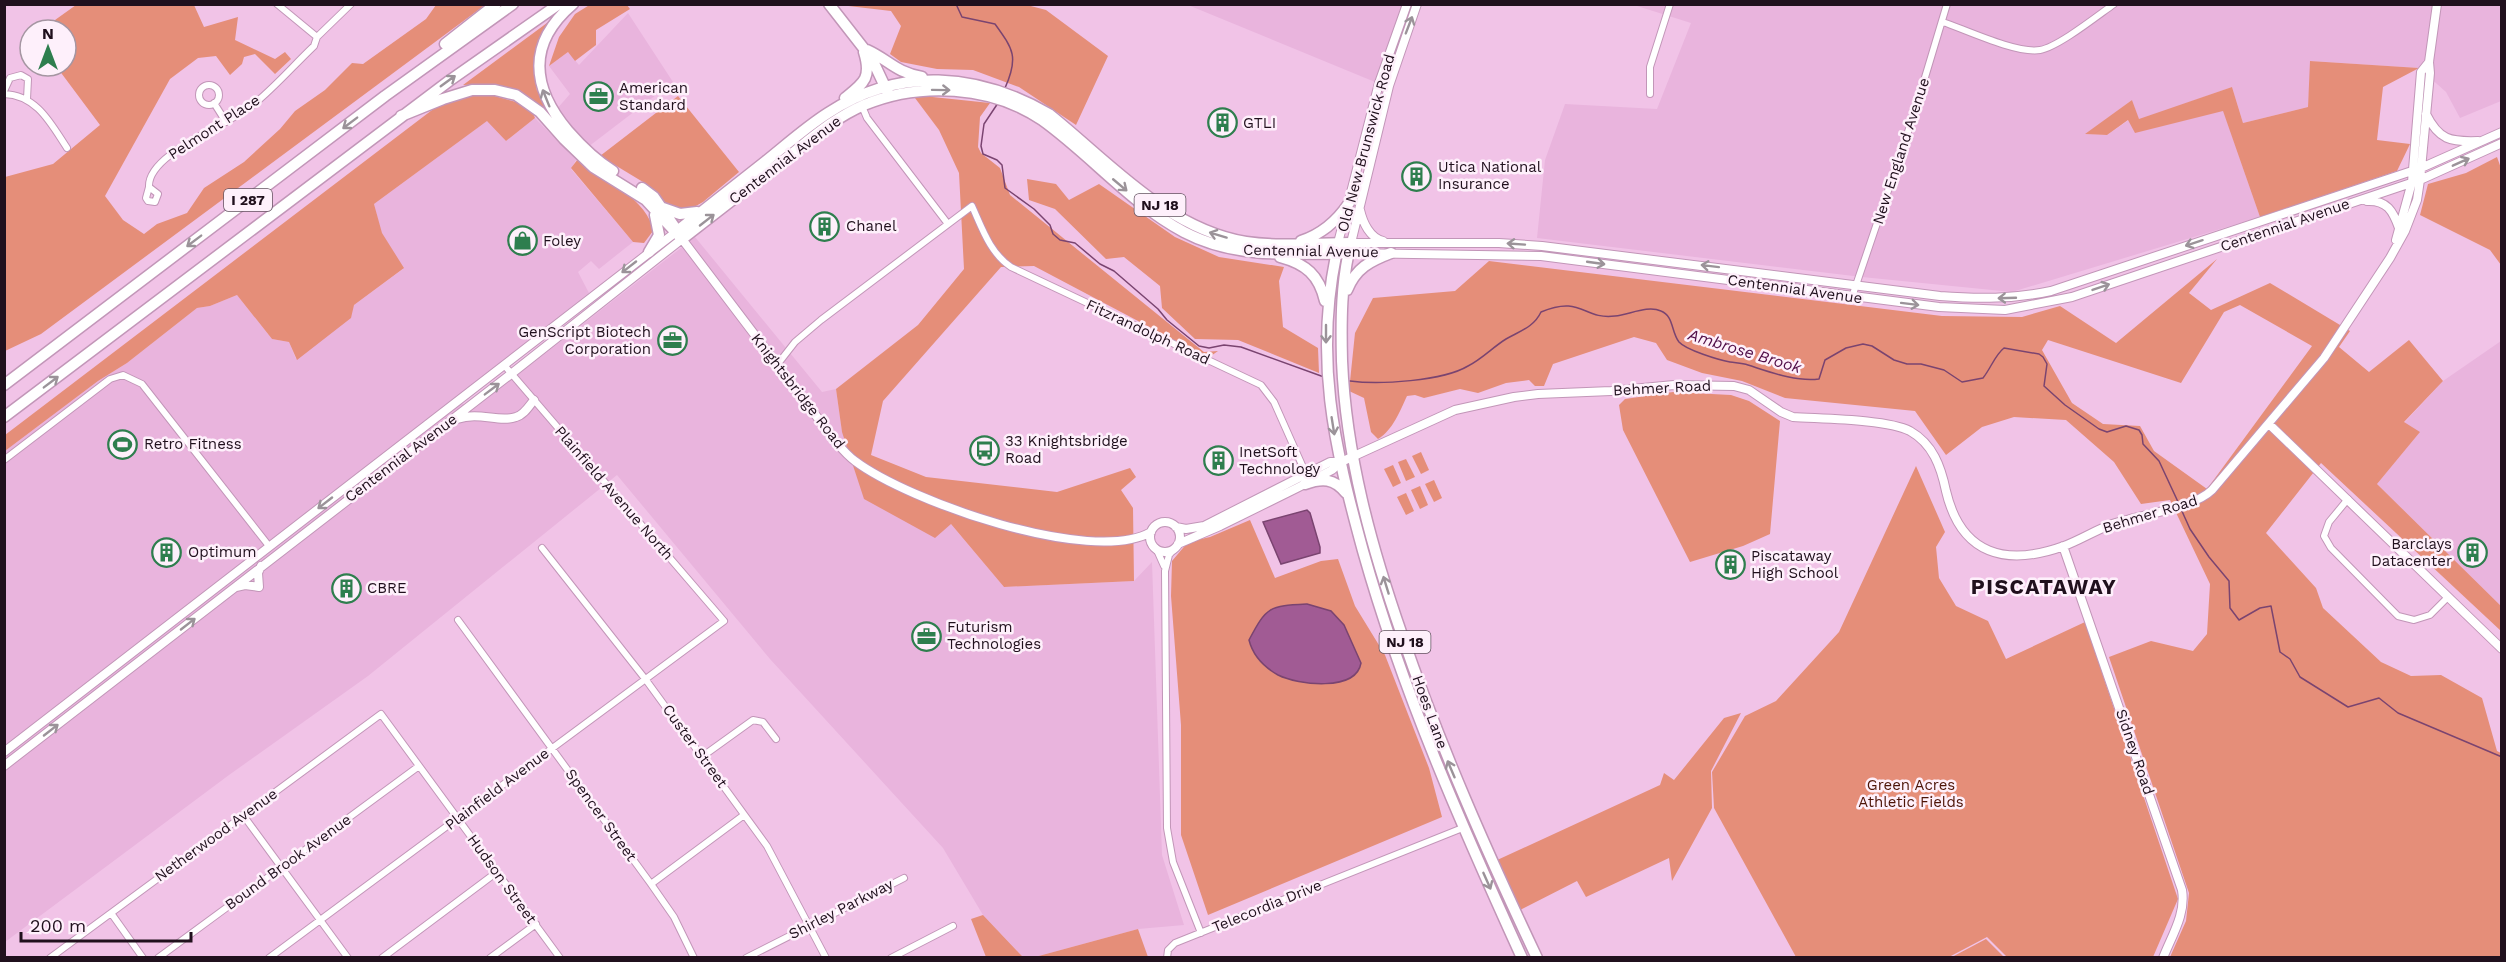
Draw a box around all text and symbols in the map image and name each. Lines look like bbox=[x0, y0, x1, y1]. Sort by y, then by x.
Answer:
one-way arrow bbox=[1404, 16, 1415, 35]
north arrow bbox=[18, 18, 78, 78]
text: N bbox=[42, 24, 54, 43]
street label: Old New Brunswick Road bbox=[1334, 52, 1398, 234]
one-way arrow bbox=[439, 75, 455, 88]
street label: New England Avenue bbox=[1869, 76, 1933, 226]
place label: American Standard bbox=[619, 79, 688, 114]
office icon: American Standard bbox=[582, 81, 614, 113]
one-way arrow bbox=[931, 84, 951, 96]
one-way arrow bbox=[540, 89, 551, 108]
street label: Pelmont Place bbox=[165, 91, 263, 163]
building icon: GTLI bbox=[1206, 107, 1238, 139]
street label: Centennial Avenue bbox=[725, 112, 845, 208]
place label: GTLI bbox=[1243, 114, 1276, 132]
one-way arrow bbox=[342, 116, 358, 129]
one-way arrow bbox=[2451, 155, 2469, 167]
place label: Utica National Insurance bbox=[1438, 158, 1542, 193]
building icon: Utica National Insurance bbox=[1401, 160, 1433, 192]
one-way arrow bbox=[1112, 178, 1127, 192]
road number: I 287 bbox=[224, 189, 272, 211]
road number: NJ 18 bbox=[1134, 194, 1186, 216]
street label: Centennial Avenue bbox=[2218, 194, 2352, 256]
building icon: Chanel bbox=[809, 210, 841, 242]
one-way arrow bbox=[698, 214, 714, 226]
place label: Chanel bbox=[846, 217, 897, 235]
shop icon: Foley bbox=[506, 225, 538, 257]
one-way arrow bbox=[1209, 229, 1228, 240]
place label: Foley bbox=[543, 232, 581, 250]
one-way arrow bbox=[187, 234, 203, 247]
one-way arrow bbox=[1506, 239, 1526, 250]
one-way arrow bbox=[2185, 239, 2204, 250]
street label: Centennial Avenue bbox=[1243, 241, 1379, 261]
one-way arrow bbox=[1586, 258, 1606, 269]
one-way arrow bbox=[622, 261, 638, 274]
one-way arrow bbox=[1700, 261, 1720, 272]
street label: Centennial Avenue bbox=[1727, 271, 1863, 307]
one-way arrow bbox=[2091, 281, 2110, 292]
one-way arrow bbox=[1998, 293, 2018, 304]
street label: Fitzrandolph Road bbox=[1083, 295, 1213, 369]
one-way arrow bbox=[1899, 299, 1919, 310]
place label: GenScript Biotech Corporation bbox=[518, 323, 651, 358]
one-way arrow bbox=[1320, 323, 1332, 343]
water label: Ambrose Brook bbox=[1685, 324, 1805, 378]
office icon: GenScript Biotech Corporation bbox=[656, 325, 688, 357]
street label: Knightsbridge Road bbox=[747, 330, 849, 452]
one-way arrow bbox=[43, 375, 59, 388]
street label: Behmer Road bbox=[1612, 376, 1712, 400]
one-way arrow bbox=[483, 383, 499, 396]
street label: Centennial Avenue bbox=[341, 410, 461, 506]
one-way arrow bbox=[1328, 416, 1339, 435]
street label: Plainfield Avenue North bbox=[551, 422, 677, 564]
sports icon: Retro Fitness bbox=[107, 428, 139, 460]
place label: 33 Knightsbridge Road bbox=[1005, 432, 1128, 467]
bus stop icon: 33 Knightsbridge Road bbox=[968, 434, 1000, 466]
place label: Retro Fitness bbox=[144, 435, 242, 453]
place label: InetSoft Technology bbox=[1239, 443, 1321, 478]
building icon: InetSoft Technology bbox=[1202, 445, 1234, 477]
street label: Behmer Road bbox=[2100, 491, 2200, 537]
one-way arrow bbox=[317, 497, 333, 509]
place label: Barclays Datacenter bbox=[2371, 535, 2452, 570]
building icon: Optimum bbox=[151, 536, 183, 568]
building icon: Barclays Datacenter bbox=[2457, 537, 2489, 569]
place label: Optimum bbox=[188, 543, 257, 561]
place label: Piscataway High School bbox=[1751, 547, 1839, 582]
building icon: Piscataway High School bbox=[1714, 549, 1746, 581]
building icon: CBRE bbox=[330, 572, 362, 604]
district label: PISCATAWAY bbox=[1971, 574, 2117, 599]
one-way arrow bbox=[1379, 576, 1390, 595]
place label: CBRE bbox=[367, 579, 407, 597]
one-way arrow bbox=[179, 618, 195, 630]
place label: Futurism Technologies bbox=[947, 618, 1041, 653]
office icon: Futurism Technologies bbox=[910, 620, 942, 652]
road number: NJ 18 bbox=[1380, 631, 1430, 653]
street label: Hoes Lane bbox=[1408, 673, 1452, 751]
street label: Custer Street bbox=[659, 701, 732, 792]
street label: Sidney Road bbox=[2112, 707, 2158, 797]
one-way arrow bbox=[42, 724, 58, 736]
street label: Plainfield Avenue bbox=[441, 744, 553, 834]
one-way arrow bbox=[1445, 760, 1456, 779]
street label: Spencer Street bbox=[561, 765, 641, 865]
park label: Green Acres Athletic Fields bbox=[1858, 776, 1964, 811]
street label: Netherwood Avenue bbox=[151, 785, 281, 885]
street label: Bound Brook Avenue bbox=[222, 810, 354, 914]
street label: Hudson Street bbox=[464, 831, 541, 928]
one-way arrow bbox=[1482, 871, 1493, 889]
street label: Shirley Parkway bbox=[786, 875, 896, 943]
street label: Telecordia Drive bbox=[1210, 876, 1324, 936]
scale bar bbox=[21, 905, 190, 943]
text: 200 m bbox=[30, 915, 86, 936]

